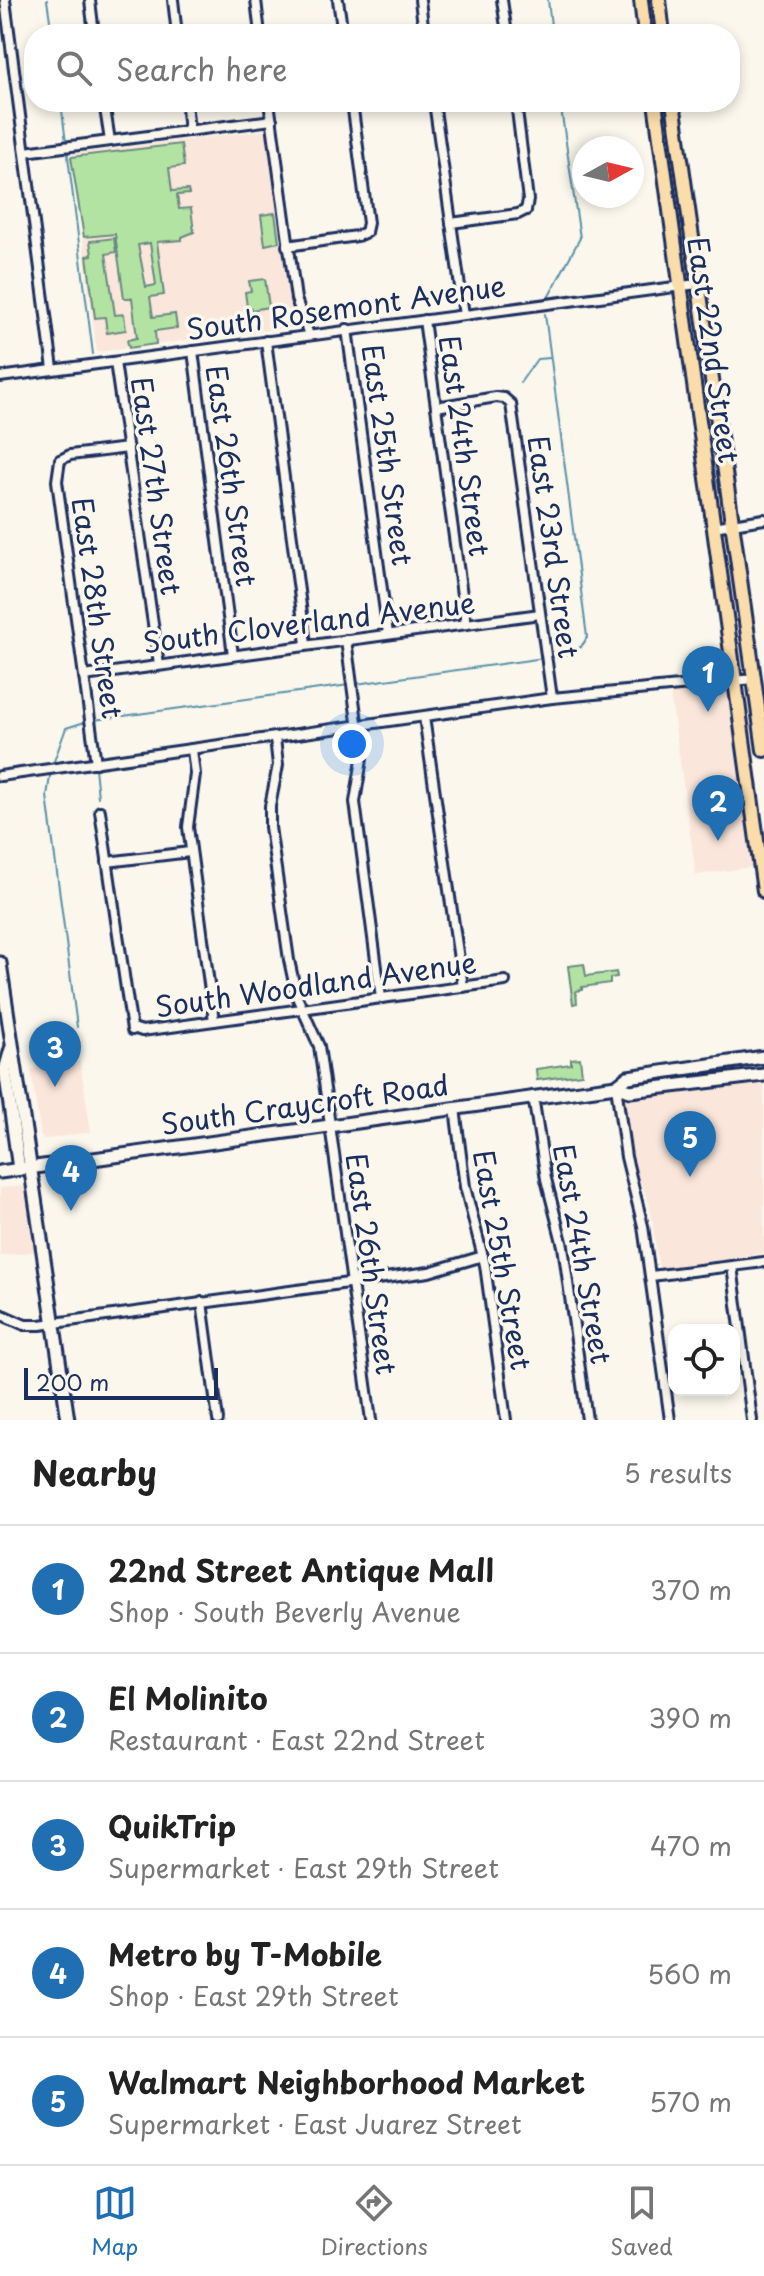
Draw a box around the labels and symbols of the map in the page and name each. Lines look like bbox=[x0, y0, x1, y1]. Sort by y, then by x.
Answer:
north arrow bbox=[572, 136, 644, 208]
street label: East 22nd Street bbox=[677, 234, 752, 466]
street label: South Rosemont Avenue bbox=[184, 263, 508, 350]
street label: East 24th Street bbox=[429, 333, 502, 559]
street label: East 25th Street bbox=[352, 341, 425, 568]
street label: East 26th Street bbox=[196, 362, 269, 589]
street label: East 27th Street bbox=[121, 374, 194, 598]
street label: East 23rd Street bbox=[518, 433, 591, 661]
street label: East 28th Street bbox=[62, 494, 135, 721]
street label: South Cloverland Avenue bbox=[140, 580, 477, 663]
pin: 1 bbox=[682, 646, 734, 712]
your location bbox=[332, 724, 372, 764]
pin: 2 bbox=[692, 775, 744, 841]
street label: South Woodland Avenue bbox=[153, 940, 479, 1027]
pin: 3 bbox=[29, 1021, 81, 1087]
street label: South Craycroft Road bbox=[158, 1062, 451, 1145]
pin: 5 bbox=[664, 1111, 716, 1177]
street label: East 24th Street bbox=[543, 1140, 624, 1367]
pin: 4 bbox=[45, 1145, 97, 1211]
street label: East 25th Street bbox=[463, 1146, 544, 1373]
street label: East 26th Street bbox=[336, 1150, 409, 1377]
scale bar bbox=[24, 1364, 218, 1400]

